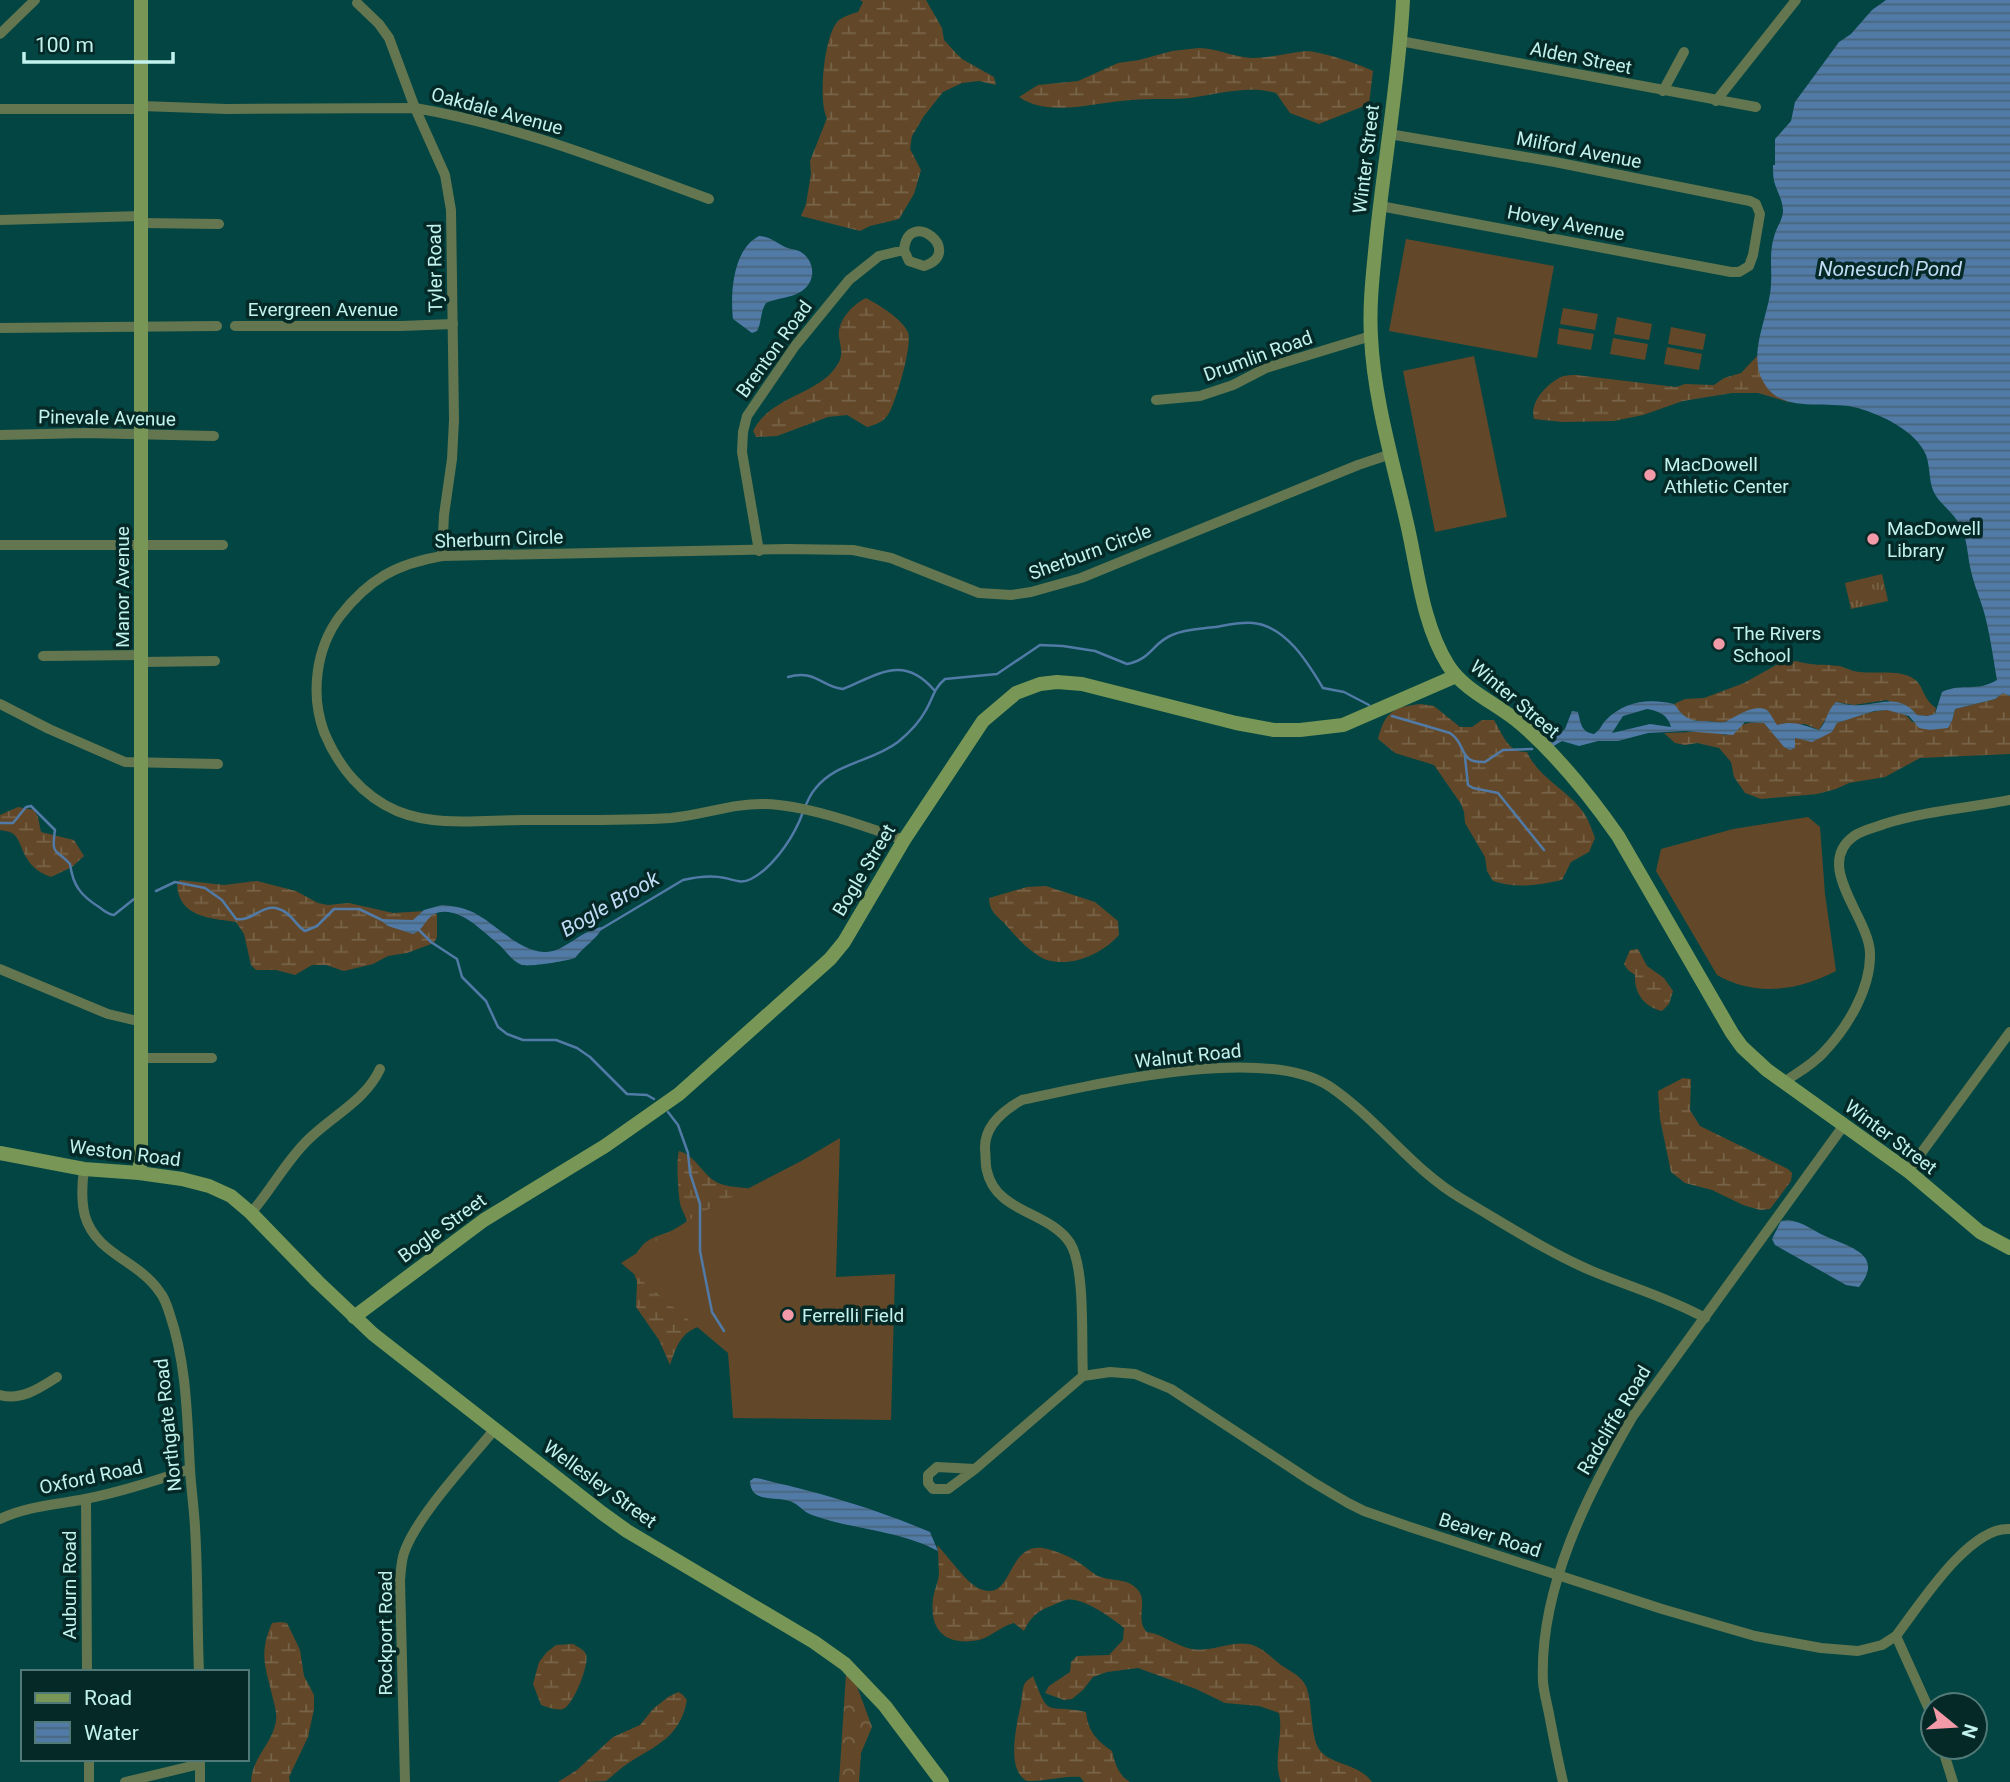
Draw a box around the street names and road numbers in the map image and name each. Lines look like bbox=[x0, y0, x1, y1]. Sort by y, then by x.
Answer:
street label: Alden Street bbox=[1528, 37, 1634, 79]
street label: Oakdale Avenue bbox=[429, 82, 565, 140]
street label: Winter Street bbox=[1348, 103, 1384, 215]
street label: Milford Avenue bbox=[1514, 127, 1644, 173]
street label: Hovey Avenue bbox=[1505, 200, 1627, 246]
street label: Tyler Road bbox=[423, 223, 447, 313]
street label: Brenton Road bbox=[731, 296, 817, 402]
street label: Evergreen Avenue bbox=[248, 298, 398, 321]
street label: Drumlin Road bbox=[1200, 326, 1316, 386]
street label: Pinevale Avenue bbox=[38, 405, 176, 431]
street label: Sherburn Circle bbox=[1025, 519, 1155, 585]
street label: Sherburn Circle bbox=[434, 525, 564, 553]
street label: Manor Avenue bbox=[111, 526, 134, 648]
street label: Winter Street bbox=[1466, 655, 1564, 743]
street label: Bogle Street bbox=[828, 820, 900, 920]
street label: Walnut Road bbox=[1134, 1039, 1242, 1073]
street label: Winter Street bbox=[1840, 1095, 1942, 1179]
street label: Weston Road bbox=[68, 1135, 182, 1171]
street label: Bogle Street bbox=[394, 1188, 490, 1268]
street label: Northgate Road bbox=[150, 1357, 186, 1493]
street label: Radcliffe Road bbox=[1572, 1361, 1656, 1479]
street label: Wellesley Street bbox=[539, 1435, 661, 1533]
street label: Oxford Road bbox=[37, 1455, 145, 1499]
street label: Beaver Road bbox=[1436, 1508, 1544, 1562]
street label: Auburn Road bbox=[58, 1530, 81, 1640]
street label: Rockport Road bbox=[374, 1570, 397, 1696]

